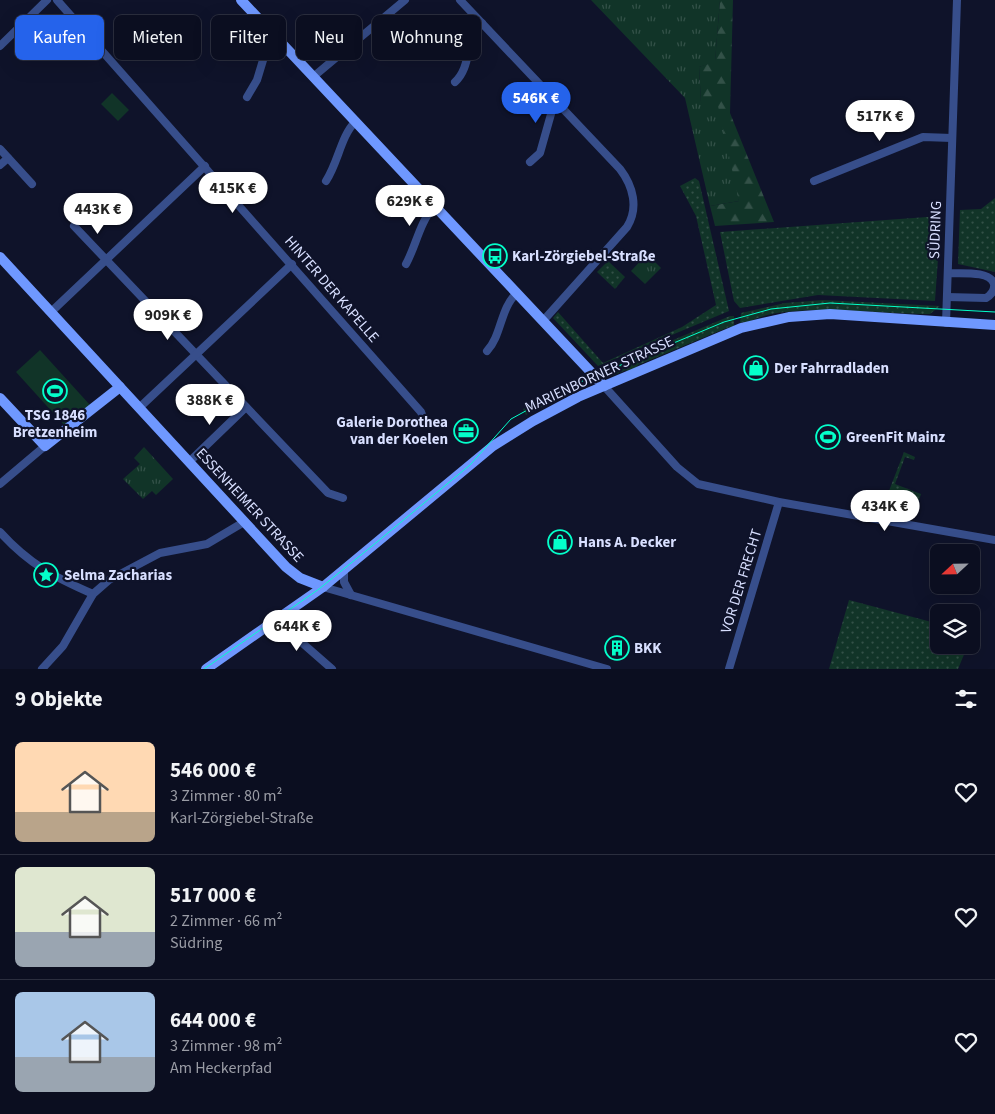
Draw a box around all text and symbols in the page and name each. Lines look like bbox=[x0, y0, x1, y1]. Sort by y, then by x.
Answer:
chip: Kaufen bbox=[15, 15, 104, 60]
chip: Mieten bbox=[114, 15, 201, 60]
chip: Filter bbox=[211, 15, 286, 60]
chip: Neu bbox=[296, 15, 362, 60]
chip: Wohnung bbox=[372, 15, 481, 60]
pin: 546K € bbox=[495, 82, 577, 124]
text: 546K € bbox=[513, 87, 559, 109]
pin: 517K € bbox=[839, 100, 921, 142]
text: 517K € bbox=[857, 105, 903, 127]
pin: 415K € bbox=[192, 172, 274, 214]
text: 415K € bbox=[210, 177, 256, 199]
pin: 629K € bbox=[369, 184, 451, 227]
text: 629K € bbox=[387, 190, 433, 212]
pin: 443K € bbox=[57, 192, 139, 235]
text: 443K € bbox=[75, 198, 121, 220]
street label: SÜDRING bbox=[924, 200, 947, 260]
street label: HINTER DER KAPELLE bbox=[279, 231, 384, 347]
bus stop icon: Karl-Zörgiebel-Straße bbox=[482, 243, 508, 269]
place label: Karl-Zörgiebel-Straße bbox=[512, 246, 656, 267]
pin: 909K € bbox=[127, 298, 209, 341]
text: 909K € bbox=[145, 304, 191, 326]
street label: MARIENBORNER STRASSE bbox=[521, 331, 677, 418]
shop icon: Der Fahrradladen bbox=[743, 355, 769, 381]
place label: Der Fahrradladen bbox=[774, 358, 889, 379]
sports icon: TSG 1846 Bretzenheim bbox=[42, 378, 68, 404]
pin: 388K € bbox=[169, 384, 251, 426]
text: 388K € bbox=[187, 389, 233, 411]
place label: TSG 1846 Bretzenheim bbox=[13, 405, 97, 443]
place label: Galerie Dorothea van der Koelen bbox=[336, 412, 448, 450]
office icon: Galerie Dorothea van der Koelen bbox=[453, 418, 479, 444]
sports icon: GreenFit Mainz bbox=[815, 424, 841, 450]
place label: GreenFit Mainz bbox=[846, 427, 945, 448]
street label: ESSENHEIMER STRASSE bbox=[191, 444, 308, 567]
pin: 434K € bbox=[844, 490, 926, 532]
text: 434K € bbox=[862, 495, 908, 517]
street label: VOR DER FRECHT bbox=[716, 526, 767, 636]
shop icon: Hans A. Decker bbox=[547, 529, 573, 555]
place label: Hans A. Decker bbox=[578, 532, 676, 553]
north arrow bbox=[930, 544, 980, 594]
map controls bbox=[930, 544, 980, 654]
place icon: Selma Zacharias bbox=[33, 562, 59, 588]
place label: Selma Zacharias bbox=[64, 565, 173, 586]
button: layers bbox=[930, 604, 980, 654]
pin: 644K € bbox=[256, 610, 338, 652]
text: 644K € bbox=[274, 615, 320, 637]
building icon: BKK bbox=[604, 635, 630, 661]
place label: BKK bbox=[634, 638, 662, 659]
text: 9 Objekte bbox=[15, 684, 103, 714]
icon: filters bbox=[952, 685, 980, 713]
text: 546 000 € bbox=[170, 755, 256, 785]
icon: home bbox=[55, 762, 115, 822]
icon: heart bbox=[952, 778, 980, 806]
text: 3 Zimmer · 80 m² bbox=[170, 785, 282, 807]
text: Karl-Zörgiebel-Straße bbox=[170, 807, 313, 829]
text: 517 000 € bbox=[170, 880, 256, 910]
icon: home bbox=[55, 887, 115, 947]
icon: heart bbox=[952, 903, 980, 931]
text: 2 Zimmer · 66 m² bbox=[170, 910, 282, 932]
text: Südring bbox=[170, 932, 222, 954]
text: 644 000 € bbox=[170, 1005, 256, 1035]
icon: home bbox=[55, 1012, 115, 1072]
icon: heart bbox=[952, 1028, 980, 1056]
text: 3 Zimmer · 98 m² bbox=[170, 1035, 282, 1057]
text: Am Heckerpfad bbox=[170, 1057, 272, 1079]

